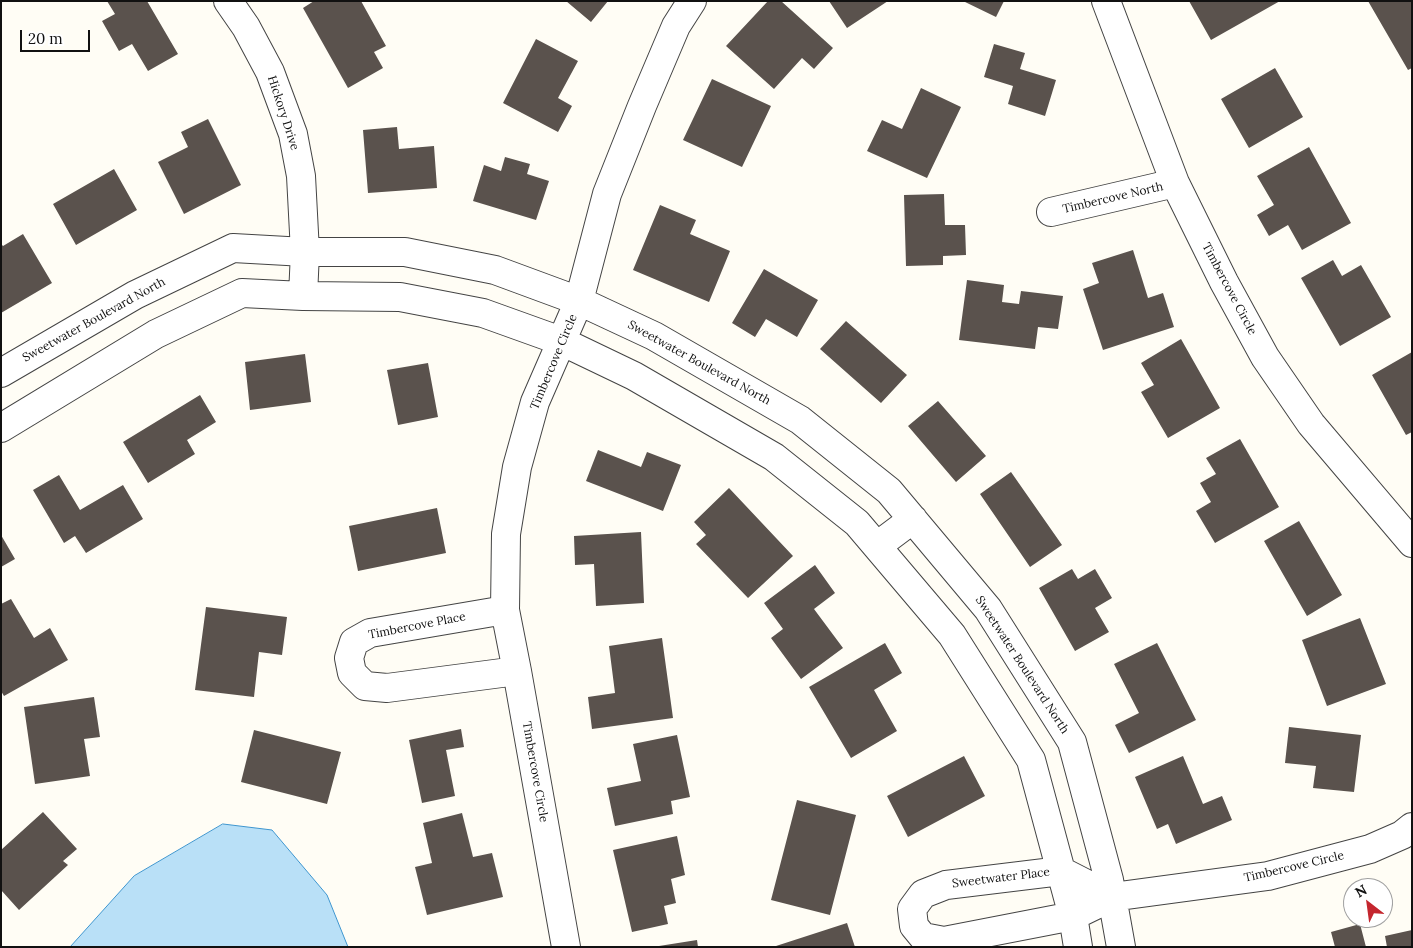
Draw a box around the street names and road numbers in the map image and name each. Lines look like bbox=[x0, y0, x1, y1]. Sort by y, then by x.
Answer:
street label: Hickory Drive bbox=[264, 74, 302, 152]
street label: Timbercove North bbox=[1061, 179, 1165, 217]
street label: Timbercove Circle bbox=[1199, 240, 1259, 338]
street label: Sweetwater Boulevard North bbox=[20, 275, 168, 365]
street label: Timbercove Circle bbox=[527, 312, 581, 412]
street label: Sweetwater Boulevard North bbox=[625, 318, 773, 408]
street label: Sweetwater Boulevard North bbox=[972, 594, 1072, 736]
street label: Timbercove Place bbox=[367, 610, 467, 642]
street label: Timbercove Circle bbox=[519, 720, 551, 824]
street label: Timbercove Circle bbox=[1243, 848, 1345, 886]
street label: Sweetwater Place bbox=[951, 865, 1051, 891]

